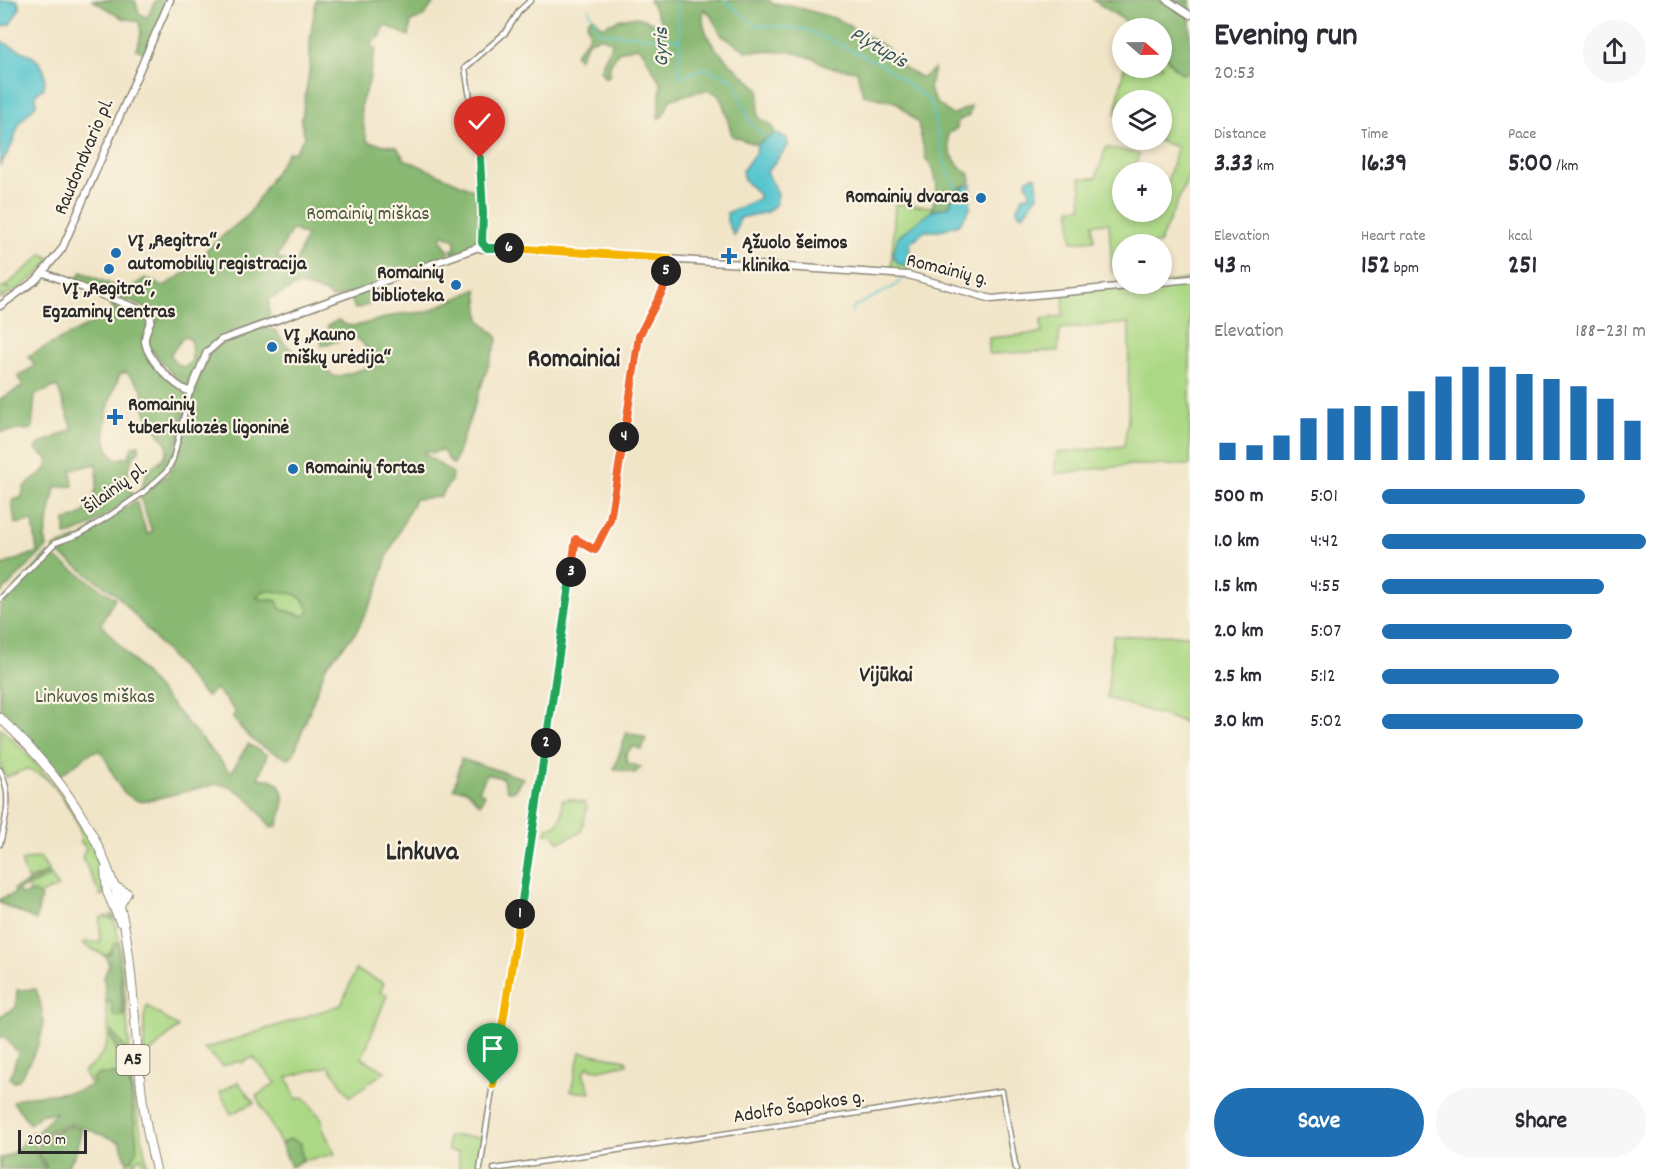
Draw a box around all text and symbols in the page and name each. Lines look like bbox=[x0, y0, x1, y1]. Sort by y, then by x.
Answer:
text: Evening run bbox=[1214, 14, 1358, 61]
north arrow bbox=[1112, 18, 1172, 78]
map controls bbox=[1112, 18, 1172, 294]
water label: Plytupis bbox=[844, 20, 913, 78]
button: share bbox=[1583, 20, 1646, 83]
water label: Gyris bbox=[648, 26, 678, 67]
text: 20:53 bbox=[1214, 60, 1255, 88]
button: layers bbox=[1112, 90, 1172, 150]
street label: Raudondvario pl. bbox=[48, 94, 122, 220]
pin bbox=[454, 96, 505, 158]
icon: check bbox=[463, 105, 496, 138]
text: Distance bbox=[1214, 123, 1266, 146]
text: Time bbox=[1361, 123, 1388, 146]
text: Pace bbox=[1508, 123, 1536, 146]
text: 3.33 bbox=[1214, 146, 1253, 183]
text: 16:39 bbox=[1361, 146, 1407, 183]
text: 5:00 bbox=[1508, 146, 1553, 183]
text: km bbox=[1253, 155, 1274, 178]
text: /km bbox=[1553, 155, 1578, 178]
button: + bbox=[1112, 162, 1172, 222]
place label: Romainių dvaras bbox=[845, 184, 969, 212]
marker: Romainių dvaras bbox=[974, 191, 988, 205]
park label: Romainių miškas bbox=[306, 201, 430, 229]
text: Elevation bbox=[1214, 225, 1270, 248]
text: Heart rate bbox=[1361, 225, 1426, 248]
text: kcal bbox=[1508, 225, 1532, 248]
place label: VĮ „Regitra“, automobilių registracija bbox=[128, 228, 307, 279]
place label: Ąžuolo šeimos klinika bbox=[742, 230, 848, 281]
pin: 6 bbox=[494, 233, 524, 263]
button: − bbox=[1112, 234, 1172, 294]
text: 6 bbox=[505, 236, 513, 259]
marker: VĮ „Regitra“, automobilių registracija bbox=[109, 246, 123, 260]
marker: Ąžuolo šeimos klinika bbox=[720, 247, 738, 265]
street label: Romainių g. bbox=[903, 247, 991, 295]
text: 43 bbox=[1214, 248, 1236, 285]
text: 152 bbox=[1361, 248, 1390, 285]
text: 251 bbox=[1508, 248, 1537, 285]
pin: 5 bbox=[651, 256, 681, 286]
text: m bbox=[1236, 257, 1251, 280]
text: bpm bbox=[1390, 257, 1419, 280]
text: 5 bbox=[662, 259, 670, 282]
place label: Romainių biblioteka bbox=[372, 260, 445, 311]
marker: VĮ „Regitra“, Egzaminų centras bbox=[102, 262, 116, 276]
place label: VĮ „Regitra“, Egzaminų centras bbox=[42, 276, 176, 327]
marker: Romainių biblioteka bbox=[449, 278, 463, 292]
text: Elevation bbox=[1214, 318, 1284, 346]
text: 188–231 m bbox=[1575, 318, 1646, 346]
place label: VĮ „Kauno miškų urėdija“ bbox=[284, 322, 392, 373]
marker: VĮ „Kauno miškų urėdija“ bbox=[265, 340, 279, 354]
district label: Romainiai bbox=[528, 342, 621, 379]
place label: Romainių tuberkuliozės ligoninė bbox=[128, 392, 289, 443]
marker: Romainių tuberkuliozės ligoninė bbox=[106, 408, 124, 426]
pin: 4 bbox=[609, 422, 639, 452]
text: 4 bbox=[621, 425, 627, 448]
place label: Romainių fortas bbox=[305, 455, 425, 483]
street label: Šilainių pl. bbox=[78, 456, 154, 522]
marker: Romainių fortas bbox=[286, 462, 300, 476]
text: 500 m bbox=[1214, 483, 1263, 511]
text: 5:01 bbox=[1310, 483, 1338, 511]
text: 1.0 km bbox=[1214, 528, 1259, 556]
text: 4:42 bbox=[1310, 528, 1339, 556]
pin: 3 bbox=[556, 557, 586, 587]
text: 3 bbox=[567, 560, 575, 583]
text: 1.5 km bbox=[1214, 573, 1257, 601]
text: 4:55 bbox=[1310, 573, 1340, 601]
text: 2.0 km bbox=[1214, 618, 1263, 646]
text: 5:07 bbox=[1310, 618, 1341, 646]
district label: Vijūkai bbox=[859, 661, 913, 692]
text: 2.5 km bbox=[1214, 663, 1262, 691]
text: 5:12 bbox=[1310, 663, 1336, 691]
park label: Linkuvos miškas bbox=[35, 684, 155, 712]
text: 3.0 km bbox=[1214, 708, 1264, 736]
text: 5:02 bbox=[1310, 708, 1342, 736]
pin: 2 bbox=[531, 728, 561, 758]
text: 2 bbox=[543, 731, 550, 754]
district label: Linkuva bbox=[386, 835, 459, 872]
pin: 1 bbox=[505, 899, 535, 929]
text: 1 bbox=[518, 902, 522, 925]
pin bbox=[467, 1023, 518, 1085]
icon: arrive bbox=[476, 1032, 509, 1065]
road number: A5 bbox=[116, 1045, 150, 1075]
street label: Adolfo Šapokos g. bbox=[731, 1084, 867, 1132]
button: Save bbox=[1214, 1088, 1424, 1157]
button: Share bbox=[1436, 1088, 1646, 1157]
scale bar bbox=[18, 1127, 87, 1154]
text: 200 m bbox=[27, 1129, 66, 1152]

